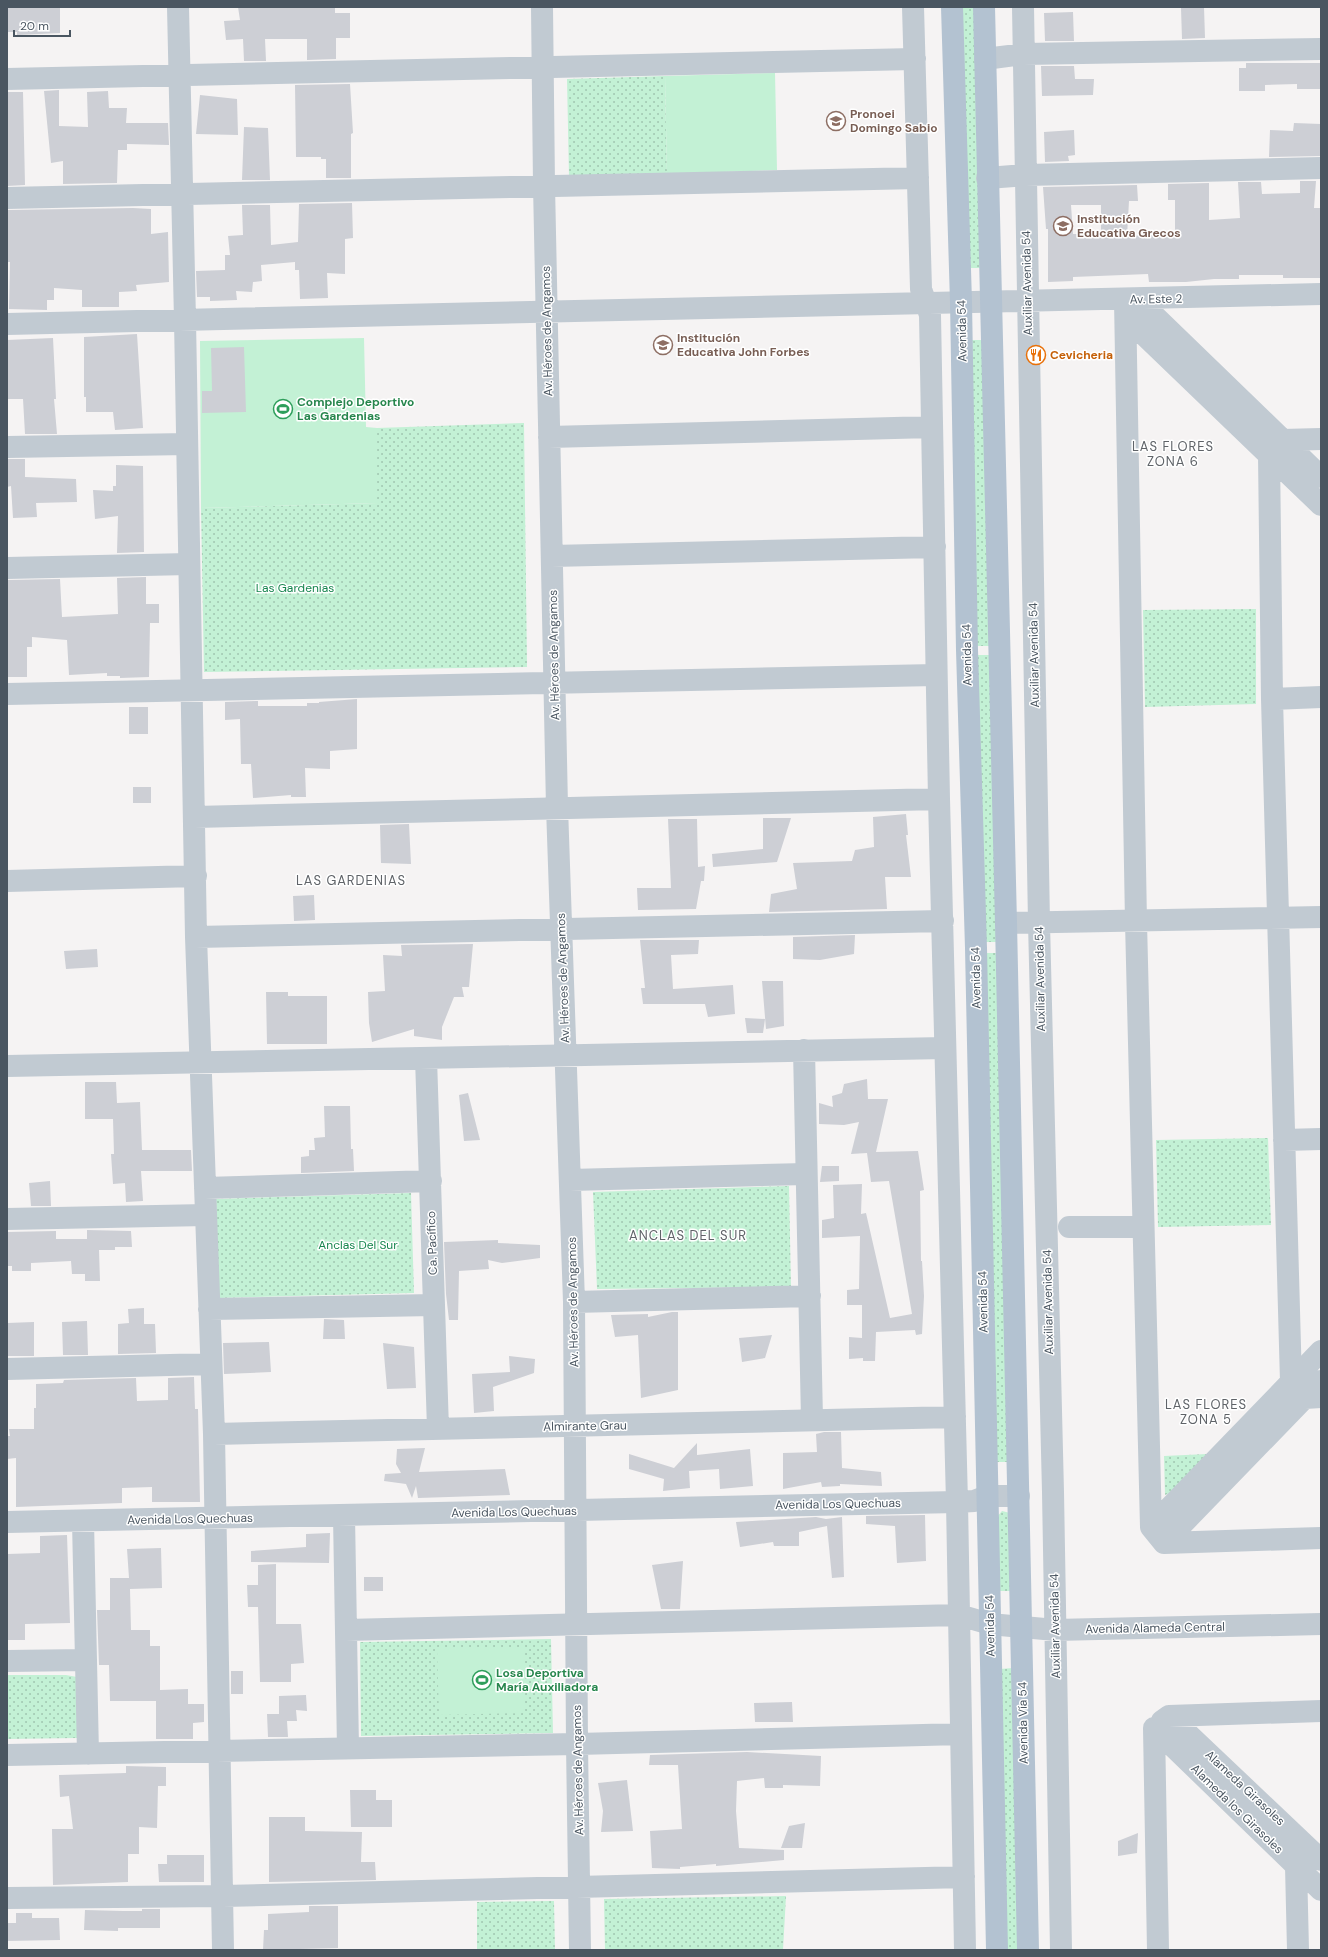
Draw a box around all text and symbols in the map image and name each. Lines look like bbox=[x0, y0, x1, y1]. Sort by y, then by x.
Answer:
scale bar bbox=[14, 12, 70, 38]
text: 20 m bbox=[20, 18, 49, 34]
place label: Pronoei Domingo Sabio bbox=[850, 106, 938, 136]
school or university icon: Pronoei Domingo Sabio bbox=[825, 110, 847, 132]
place label: Institución Educativa Grecos bbox=[1077, 211, 1181, 241]
school or university icon: Institución Educativa Grecos bbox=[1052, 215, 1074, 237]
street label: Auxiliar Avenida 54 bbox=[1018, 230, 1036, 336]
street label: Av. Héroes de Angamos bbox=[538, 266, 556, 396]
street label: Av. Este 2 bbox=[1129, 291, 1183, 307]
street label: Avenida 54 bbox=[953, 300, 971, 362]
place label: Institución Educativa John Forbes bbox=[677, 330, 810, 360]
school or university icon: Institución Educativa John Forbes bbox=[652, 334, 674, 356]
restaurant icon: Cevicheria bbox=[1025, 344, 1047, 366]
place label: Cevicheria bbox=[1050, 347, 1113, 363]
place label: Complejo Deportivo Las Gardenias bbox=[297, 394, 414, 424]
sports icon: Complejo Deportivo Las Gardenias bbox=[272, 398, 294, 420]
district label: LAS FLORES ZONA 6 bbox=[1132, 438, 1214, 470]
park label: Las Gardenias bbox=[256, 580, 334, 596]
street label: Av. Héroes de Angamos bbox=[545, 590, 563, 720]
street label: Auxiliar Avenida 54 bbox=[1025, 602, 1043, 708]
street label: Avenida 54 bbox=[958, 624, 976, 686]
district label: LAS GARDENIAS bbox=[296, 872, 406, 889]
street label: Av. Héroes de Angamos bbox=[553, 912, 573, 1044]
street label: Auxiliar Avenida 54 bbox=[1031, 926, 1049, 1032]
street label: Avenida 54 bbox=[967, 947, 985, 1009]
street label: Ca. Pacífico bbox=[423, 1211, 441, 1275]
district label: ANCLAS DEL SUR bbox=[629, 1227, 747, 1244]
park label: Anclas Del Sur bbox=[318, 1237, 398, 1253]
street label: Av. Héroes de Angamos bbox=[564, 1237, 582, 1367]
street label: Auxiliar Avenida 54 bbox=[1039, 1249, 1057, 1355]
street label: Avenida 54 bbox=[974, 1271, 992, 1333]
district label: LAS FLORES ZONA 5 bbox=[1165, 1396, 1247, 1428]
street label: Almirante Grau bbox=[543, 1417, 627, 1435]
street label: Avenida Los Quechuas bbox=[775, 1495, 901, 1513]
street label: Avenida Los Quechuas bbox=[451, 1503, 577, 1521]
street label: Avenida Los Quechuas bbox=[127, 1510, 253, 1528]
street label: Auxiliar Avenida 54 bbox=[1046, 1573, 1064, 1679]
street label: Avenida 54 bbox=[981, 1595, 999, 1657]
street label: Avenida Alameda Central bbox=[1085, 1619, 1225, 1637]
place label: Losa Deportiva María Auxiliadora bbox=[496, 1665, 598, 1695]
sports icon: Losa Deportiva María Auxiliadora bbox=[471, 1669, 493, 1691]
street label: Avenida Vía 54 bbox=[1014, 1682, 1032, 1764]
street label: Av. Héroes de Angamos bbox=[569, 1705, 587, 1835]
street label: Alameda Girasoles bbox=[1202, 1747, 1288, 1829]
street label: Alameda los Girasoles bbox=[1187, 1761, 1287, 1857]

